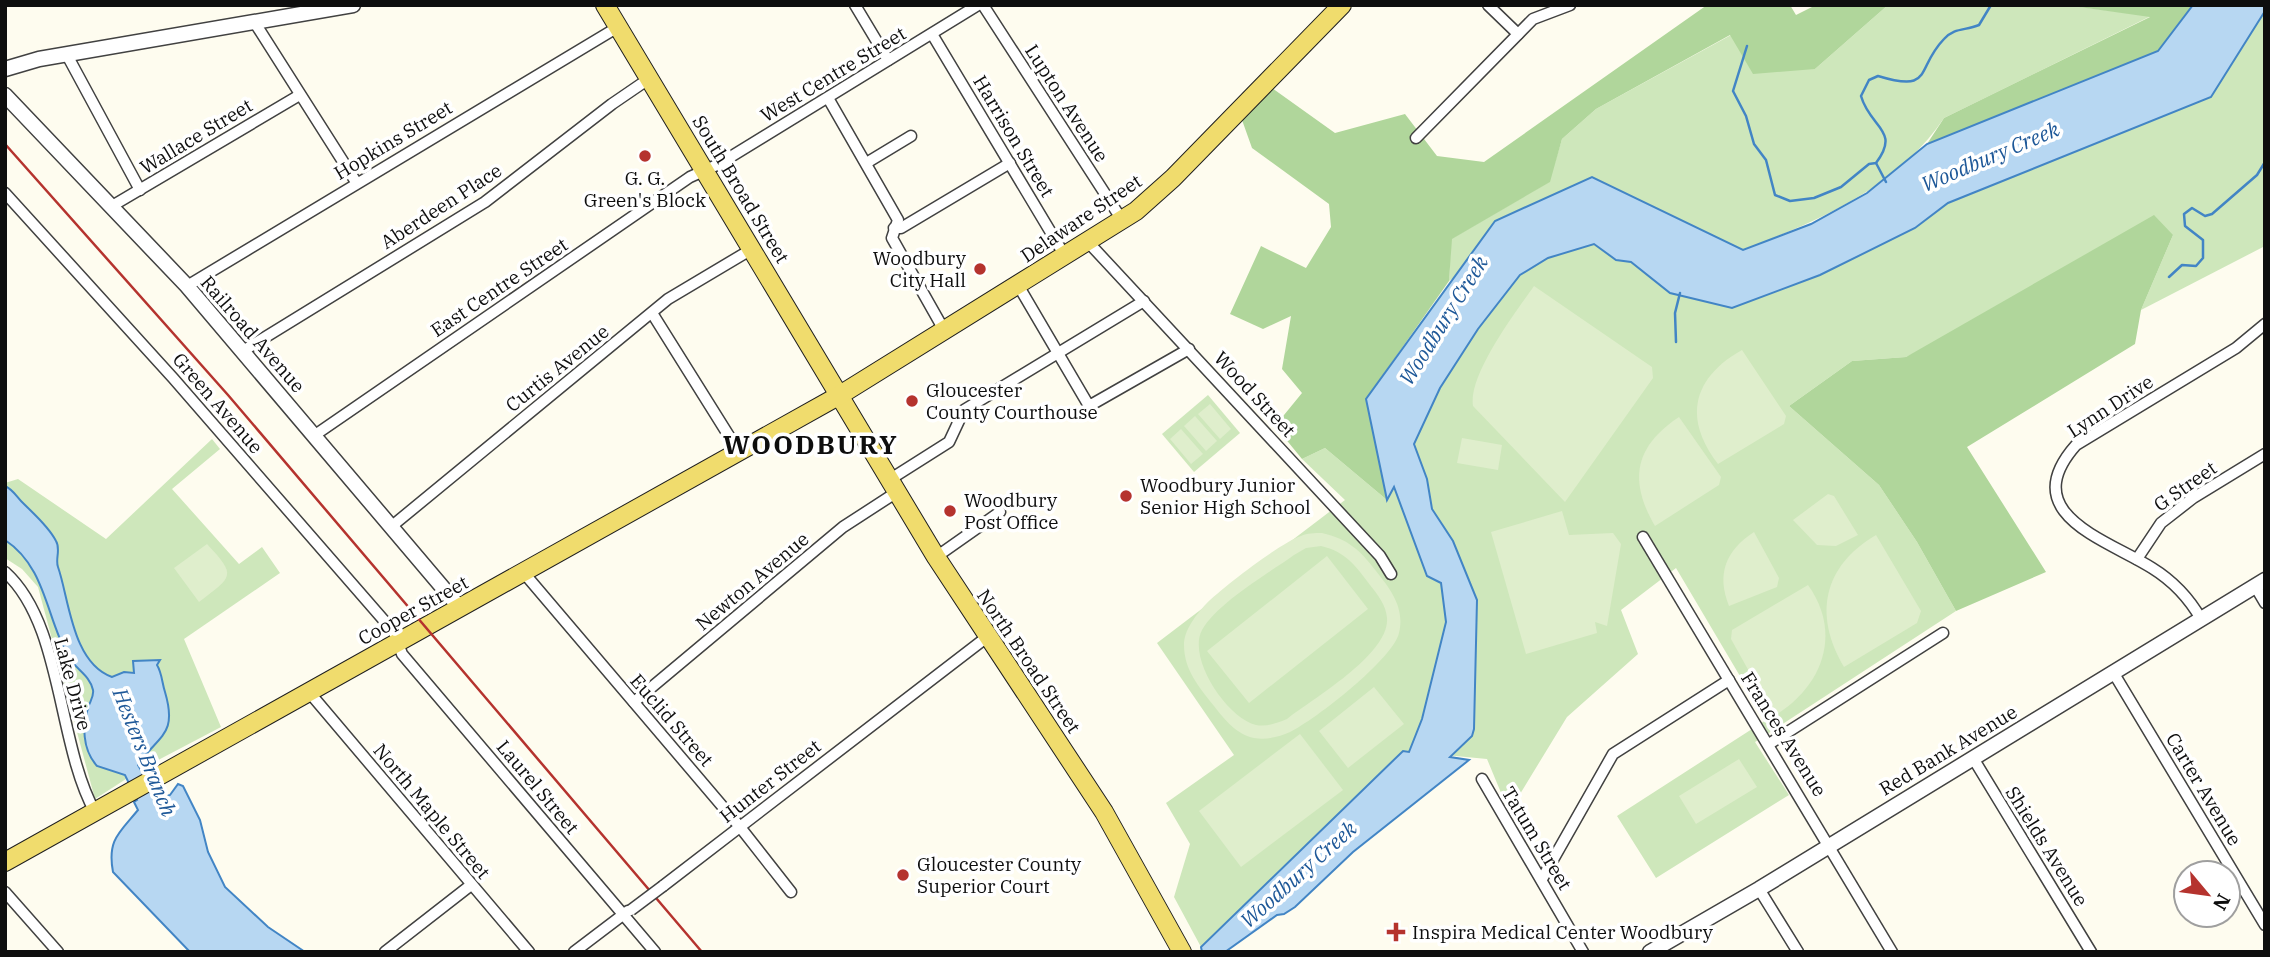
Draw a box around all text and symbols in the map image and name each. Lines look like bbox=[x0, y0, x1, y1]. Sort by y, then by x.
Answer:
street label: West Centre Street bbox=[756, 21, 910, 127]
street label: Lupton Avenue bbox=[1020, 40, 1114, 166]
street label: Harrison Street bbox=[968, 71, 1060, 202]
street label: Wallace Street bbox=[135, 93, 257, 179]
street label: Hopkins Street bbox=[330, 95, 457, 185]
street label: South Broad Street bbox=[687, 111, 795, 268]
water label: Woodbury Creek bbox=[1917, 114, 2064, 198]
marker: G. G. Green's Block bbox=[637, 148, 653, 164]
street label: Aberdeen Place bbox=[376, 158, 506, 254]
place label: G. G. Green's Block bbox=[584, 166, 706, 212]
street label: Delaware Street bbox=[1016, 168, 1146, 267]
street label: East Centre Street bbox=[426, 232, 572, 342]
place label: Woodbury City Hall bbox=[873, 246, 967, 292]
water label: Woodbury Creek bbox=[1392, 249, 1494, 390]
marker: Woodbury City Hall bbox=[972, 261, 988, 277]
street label: Railroad Avenue bbox=[196, 271, 310, 397]
street label: Curtis Avenue bbox=[501, 319, 613, 417]
street label: Wood Street bbox=[1209, 346, 1301, 442]
street label: Green Avenue bbox=[168, 348, 268, 458]
street label: Lynn Drive bbox=[2063, 369, 2157, 443]
place label: Gloucester County Courthouse bbox=[926, 378, 1098, 424]
marker: Gloucester County Courthouse bbox=[904, 393, 920, 409]
district label: WOODBURY bbox=[723, 427, 899, 461]
street label: G Street bbox=[2149, 456, 2221, 516]
place label: Woodbury Junior Senior High School bbox=[1140, 473, 1311, 519]
place label: Woodbury Post Office bbox=[964, 488, 1058, 534]
marker: Woodbury Junior Senior High School bbox=[1118, 488, 1134, 504]
marker: Woodbury Post Office bbox=[942, 503, 958, 519]
street label: Newton Avenue bbox=[691, 527, 813, 635]
street label: Cooper Street bbox=[354, 570, 472, 650]
street label: North Broad Street bbox=[972, 584, 1086, 738]
street label: Lake Drive bbox=[49, 635, 97, 733]
street label: Frances Avenue bbox=[1736, 667, 1832, 801]
street label: Euclid Street bbox=[625, 669, 719, 771]
water label: Hesters Branch bbox=[106, 683, 184, 821]
street label: Red Bank Avenue bbox=[1875, 699, 2021, 801]
street label: Carter Avenue bbox=[2161, 728, 2247, 850]
street label: Hunter Street bbox=[715, 734, 826, 828]
street label: Laurel Street bbox=[492, 735, 584, 839]
street label: North Maple Street bbox=[368, 738, 496, 884]
street label: Tatum Street bbox=[1497, 782, 1577, 894]
street label: Shields Avenue bbox=[2001, 782, 2093, 910]
water label: Woodbury Creek bbox=[1234, 814, 1363, 934]
place label: Gloucester County Superior Court bbox=[917, 852, 1082, 898]
north arrow bbox=[2172, 859, 2242, 929]
marker: Gloucester County Superior Court bbox=[895, 867, 911, 883]
text: N bbox=[2208, 890, 2236, 915]
place label: Inspira Medical Center Woodbury bbox=[1412, 920, 1714, 944]
marker: Inspira Medical Center Woodbury bbox=[1386, 922, 1406, 942]

